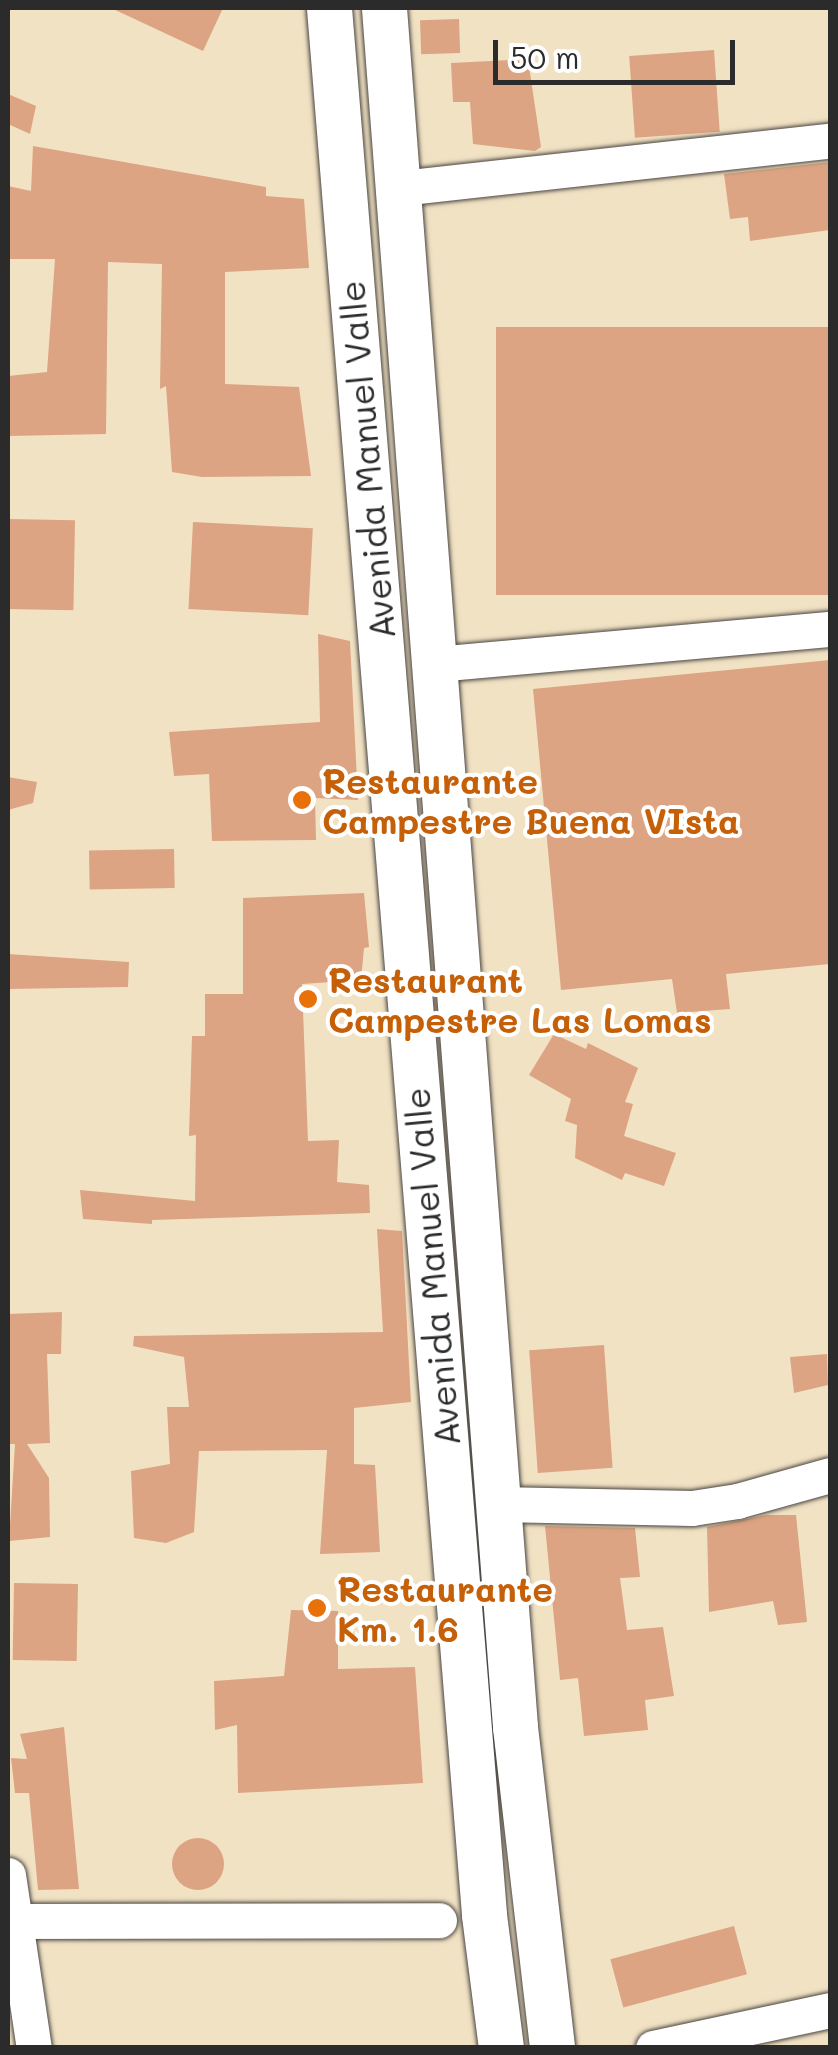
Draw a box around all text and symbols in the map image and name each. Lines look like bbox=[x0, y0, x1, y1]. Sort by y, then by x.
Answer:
scale bar bbox=[498, 20, 740, 82]
text: 50 m bbox=[510, 37, 580, 77]
street label: Avenida Manuel Valle bbox=[329, 279, 403, 641]
place label: Restaurante Campestre Buena VIsta bbox=[322, 759, 739, 841]
marker: Restaurante Campestre Buena VIsta bbox=[291, 789, 313, 811]
place label: Restaurant Campestre Las Lomas bbox=[328, 958, 712, 1040]
marker: Restaurant Campestre Las Lomas bbox=[297, 988, 319, 1010]
street label: Avenida Manuel Valle bbox=[394, 1086, 468, 1448]
place label: Restaurante Km. 1.6 bbox=[337, 1567, 553, 1649]
marker: Restaurante Km. 1.6 bbox=[306, 1597, 328, 1619]

